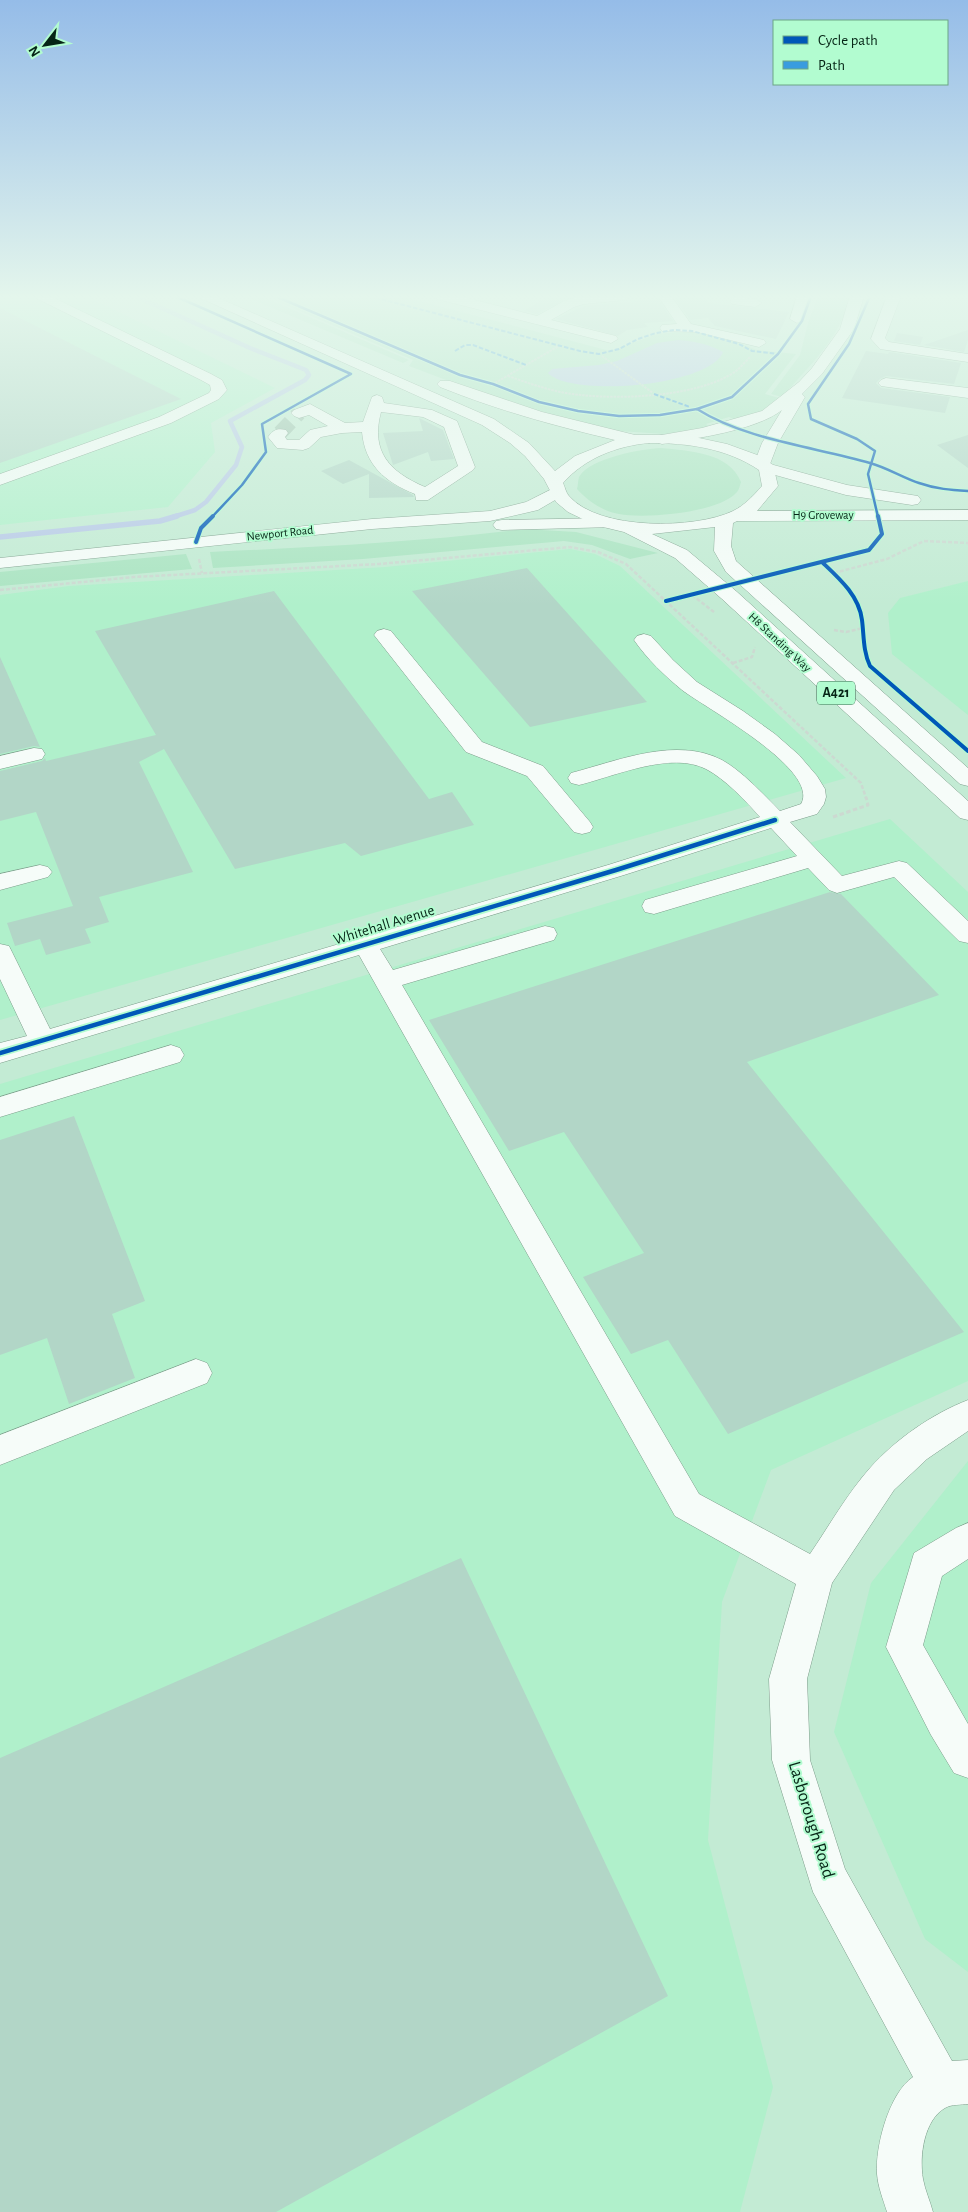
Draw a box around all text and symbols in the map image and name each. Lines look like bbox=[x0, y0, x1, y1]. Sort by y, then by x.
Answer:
north arrow bbox=[20, 20, 70, 70]
legend bbox=[773, 20, 948, 85]
text: Cycle path bbox=[818, 33, 878, 48]
text: N bbox=[26, 43, 43, 59]
text: Path bbox=[818, 58, 845, 73]
street label: H9 Groveway bbox=[792, 509, 854, 522]
street label: Newport Road bbox=[246, 524, 314, 542]
street label: H8 Standing Way bbox=[746, 610, 814, 675]
road number: A421 bbox=[817, 681, 855, 704]
street label: Whitehall Avenue bbox=[332, 903, 436, 947]
street label: Lasborough Road bbox=[785, 1759, 837, 1881]

